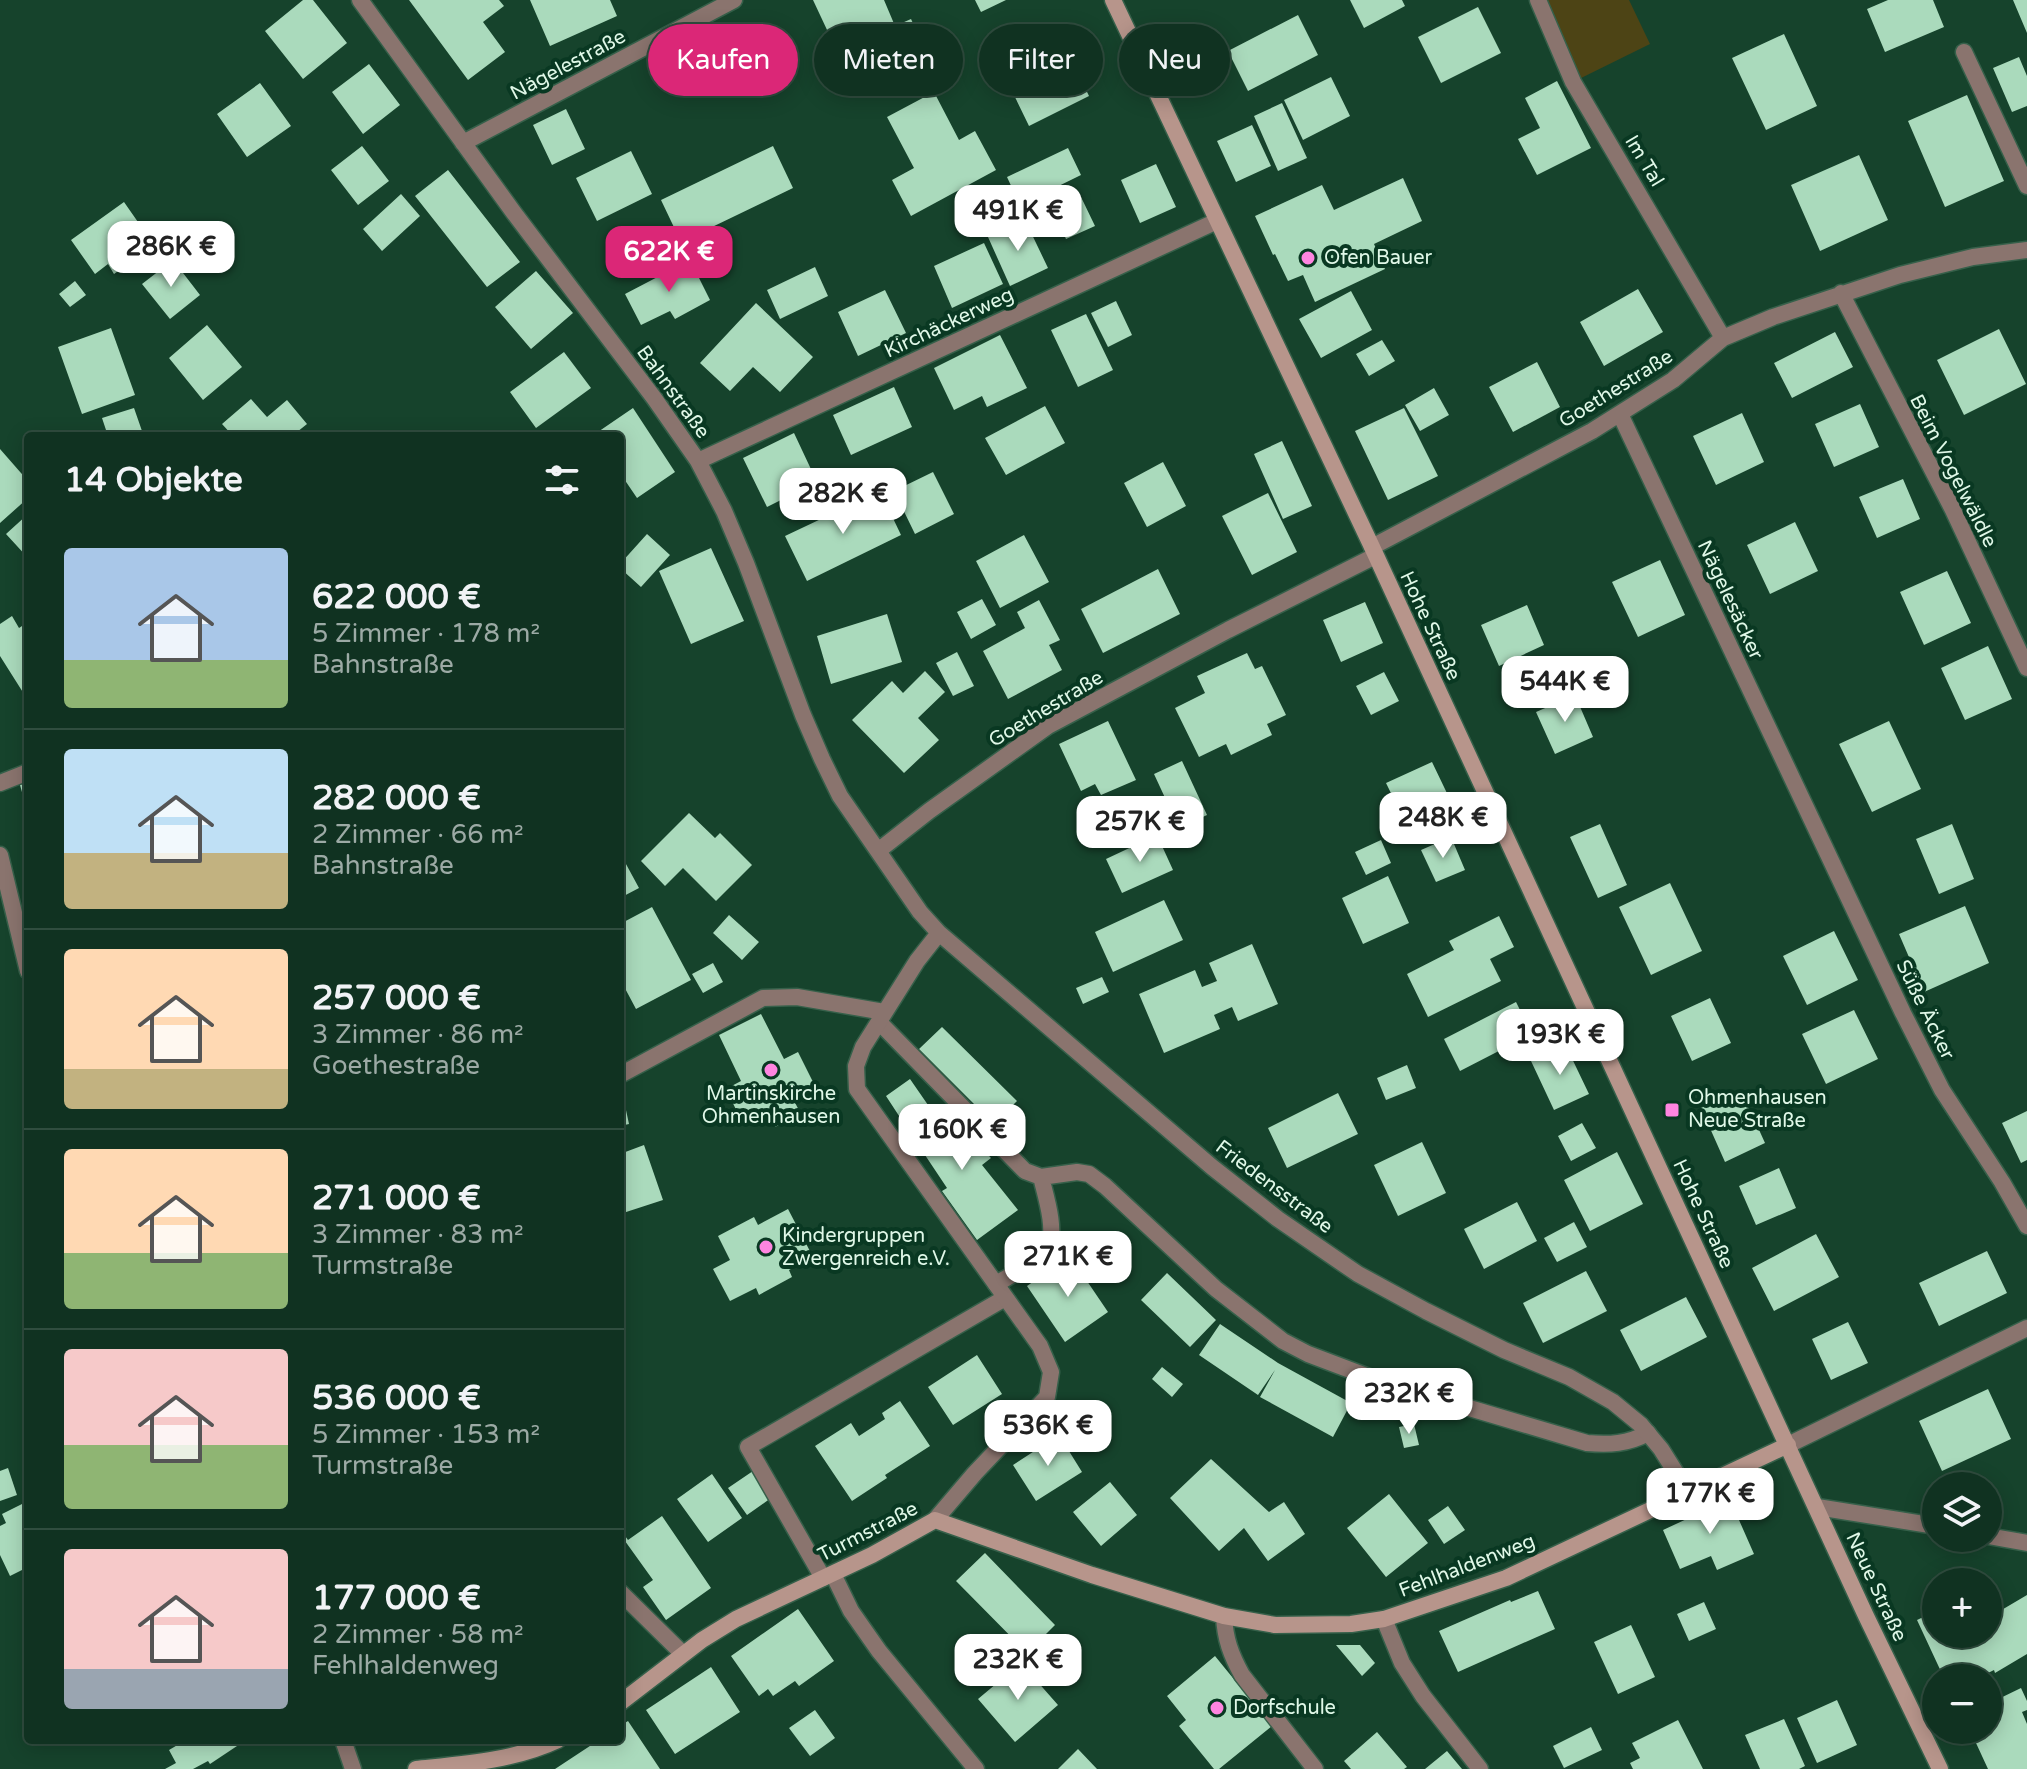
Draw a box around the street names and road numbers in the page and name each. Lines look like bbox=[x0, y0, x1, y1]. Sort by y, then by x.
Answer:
street label: Nägelestraße bbox=[506, 25, 630, 105]
street label: Im Tal bbox=[1619, 131, 1669, 191]
street label: Kirchäckerweg bbox=[881, 283, 1017, 363]
street label: Bahnstraße bbox=[631, 341, 715, 443]
street label: Goethestraße bbox=[1555, 345, 1677, 433]
street label: Beim Vogelwäldle bbox=[1904, 391, 2002, 551]
street label: Nägelesäcker bbox=[1692, 537, 1768, 664]
street label: Hohe Straße bbox=[1394, 568, 1466, 684]
street label: Goethestraße bbox=[984, 665, 1108, 753]
street label: Süße Äcker bbox=[1891, 956, 1960, 1064]
street label: Friedensstraße bbox=[1211, 1135, 1337, 1239]
street label: Hohe Straße bbox=[1667, 1156, 1739, 1272]
street label: Turmstraße bbox=[814, 1497, 922, 1567]
street label: Fehlhaldenweg bbox=[1396, 1529, 1538, 1603]
street label: Neue Straße bbox=[1840, 1529, 1912, 1645]

